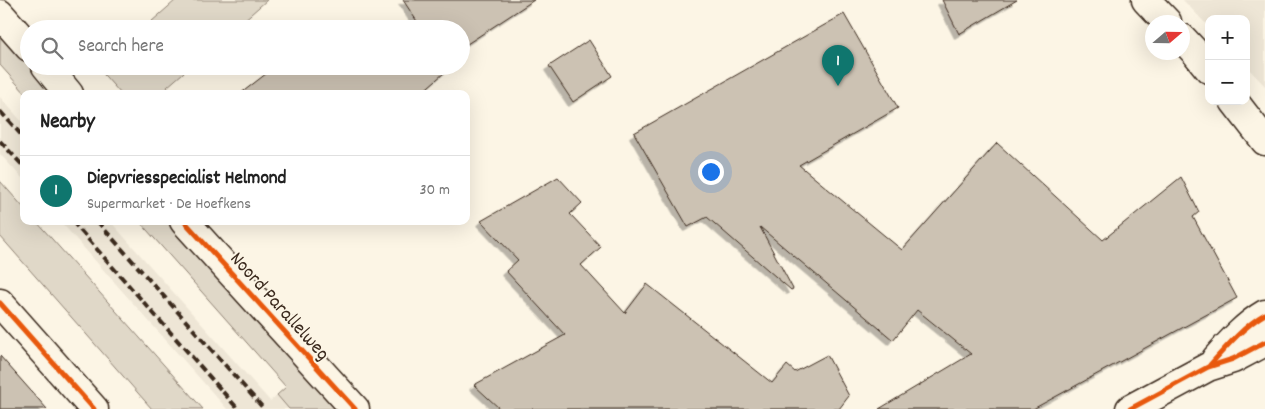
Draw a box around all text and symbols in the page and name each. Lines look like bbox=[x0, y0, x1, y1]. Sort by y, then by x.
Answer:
north arrow bbox=[1145, 15, 1190, 60]
map controls bbox=[1205, 15, 1250, 105]
button: + bbox=[1205, 15, 1250, 60]
search box bbox=[20, 20, 470, 75]
icon: search bbox=[38, 34, 66, 62]
text: Search here bbox=[78, 34, 164, 61]
pin: 1 bbox=[822, 45, 854, 86]
button: − bbox=[1205, 60, 1250, 105]
text: Nearby bbox=[40, 108, 95, 138]
your location bbox=[698, 159, 724, 185]
text: Diepvriesspecialist Helmond bbox=[87, 166, 287, 193]
text: 1 bbox=[54, 179, 58, 202]
text: 30 m bbox=[420, 179, 450, 202]
text: Supermarket · De Hoefkens bbox=[87, 193, 251, 216]
street label: Noord Parallelweg bbox=[222, 246, 335, 368]

